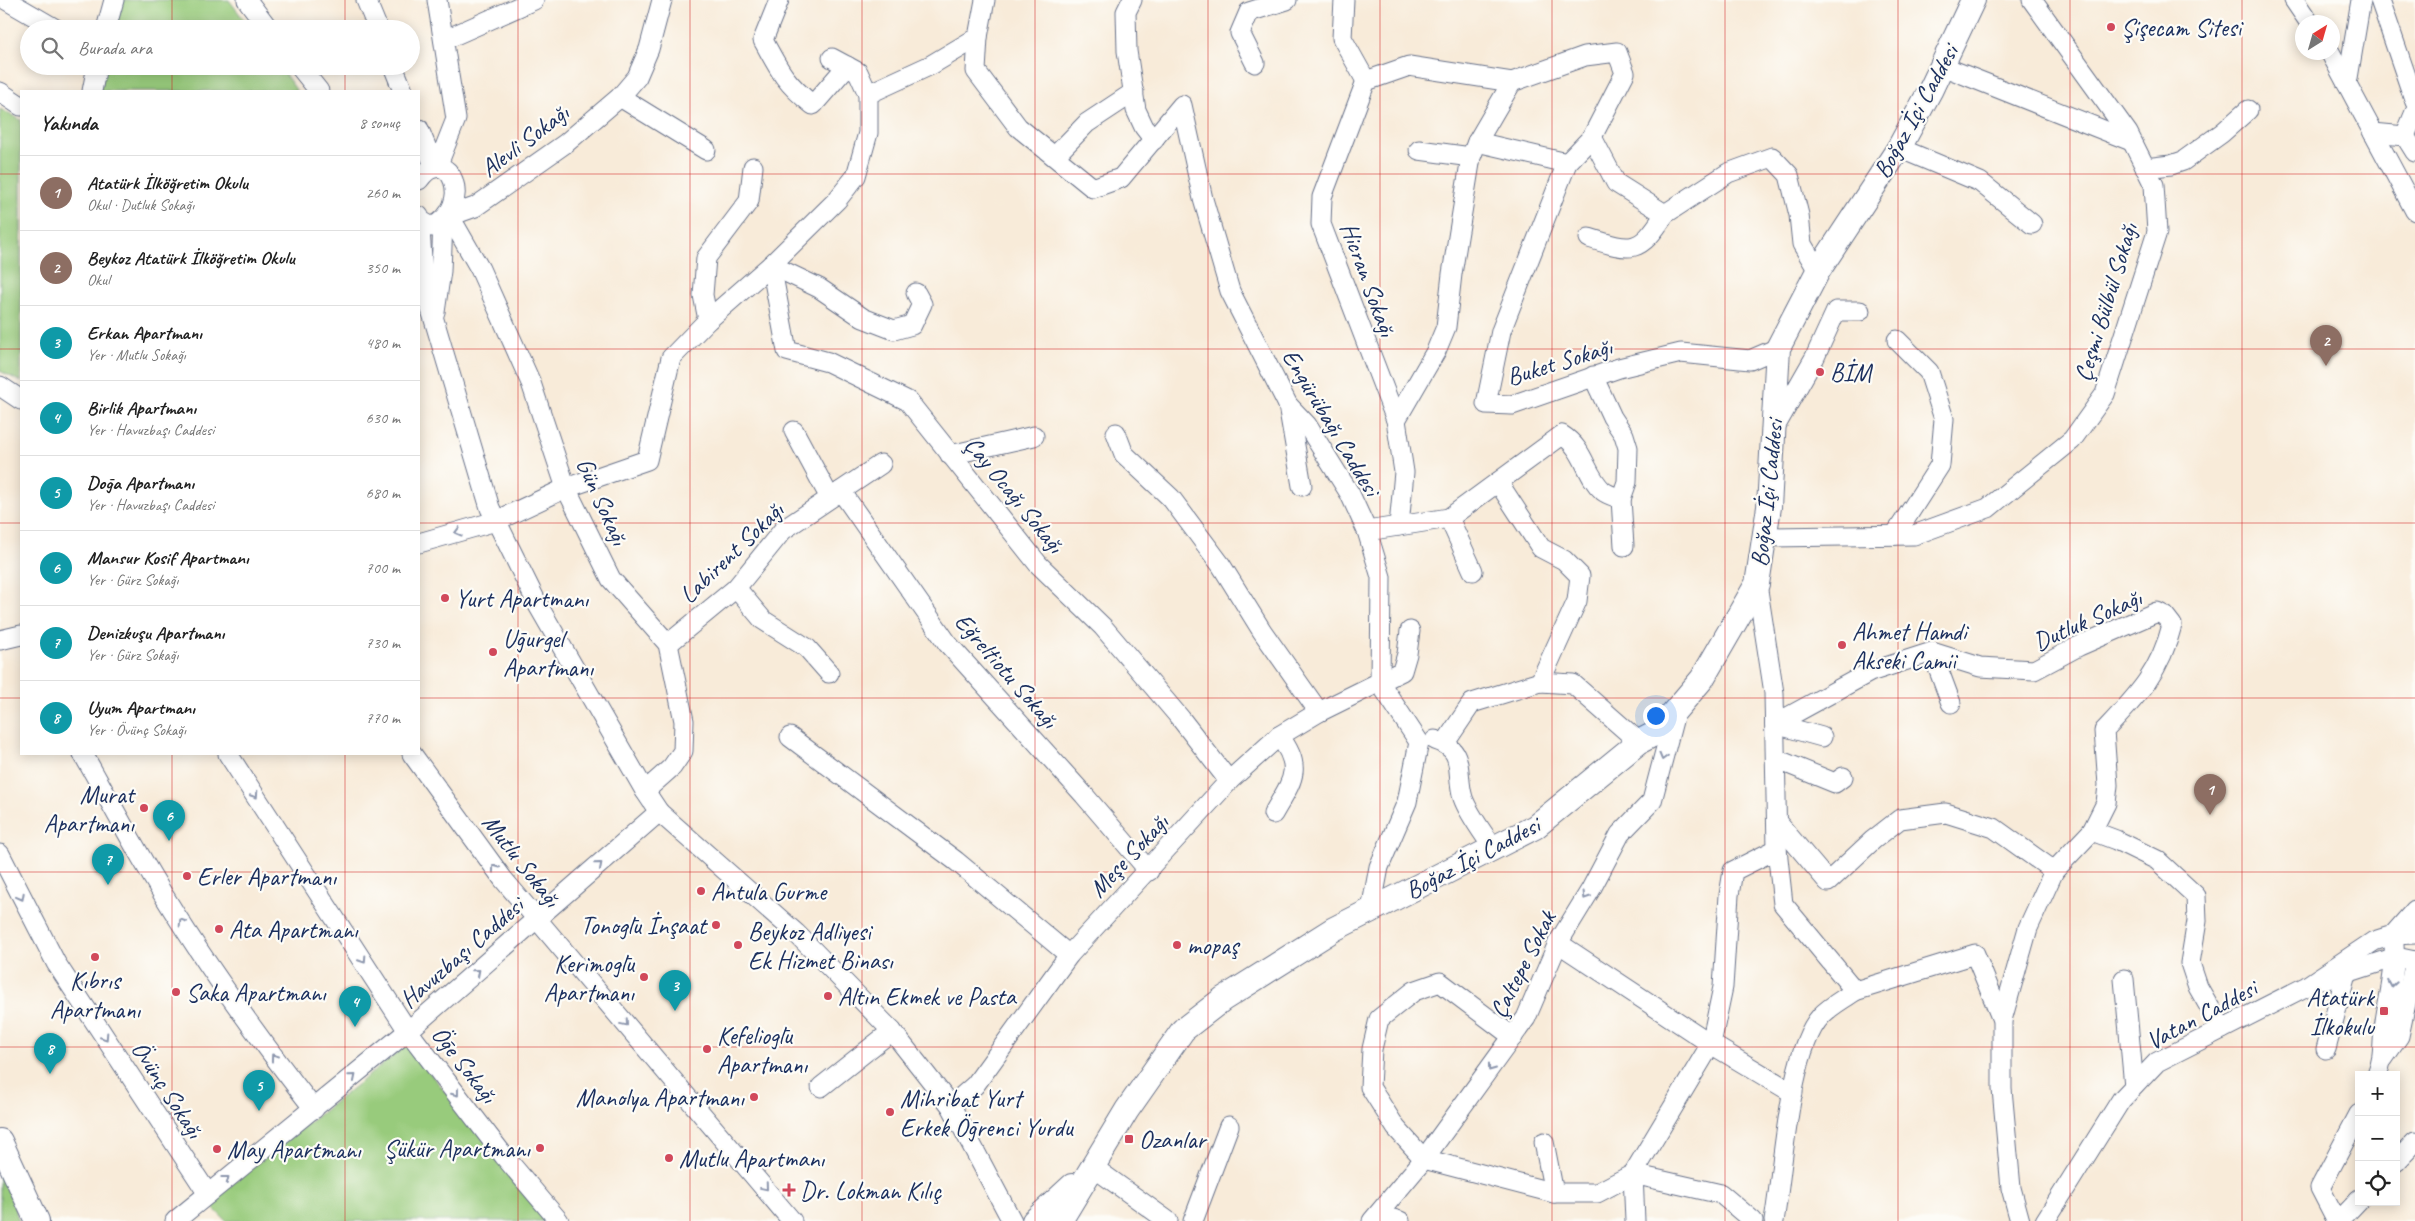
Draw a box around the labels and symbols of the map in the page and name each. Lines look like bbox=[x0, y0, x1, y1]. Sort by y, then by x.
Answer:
place label: Şişecam Sitesi bbox=[2121, 12, 2244, 44]
north arrow bbox=[2295, 15, 2340, 60]
marker: Şişecam Sitesi bbox=[2105, 21, 2117, 33]
street label: Boğaz İçi Caddesi bbox=[1866, 36, 1967, 184]
street label: Alevli Sokağı bbox=[474, 96, 576, 184]
street label: Hicran Sokağı bbox=[1333, 218, 1404, 342]
street label: Çeşmi Bülbül Sokağı bbox=[2067, 218, 2146, 385]
pin: 2 bbox=[2310, 325, 2342, 366]
street label: Buket Sokağı bbox=[1503, 330, 1617, 393]
street label: Engürübağı Caddesi bbox=[1275, 343, 1389, 505]
place label: BİM bbox=[1830, 357, 1873, 389]
marker: BİM bbox=[1814, 366, 1826, 378]
street label: Boğaz İçi Caddesi bbox=[1743, 415, 1791, 568]
street label: Çay Ocağı Sokağı bbox=[957, 430, 1072, 561]
street label: Gün Sokağı bbox=[569, 453, 636, 551]
street label: Labirent Sokağı bbox=[673, 494, 792, 611]
one-way arrow bbox=[454, 527, 462, 537]
street label: Dutluk Sokağı bbox=[2028, 581, 2148, 658]
place label: Yurt Apartmanı bbox=[455, 583, 589, 615]
marker: Yurt Apartmanı bbox=[439, 592, 451, 604]
street label: Eğreltiotu Sokağı bbox=[947, 606, 1066, 736]
place label: Ahmet Hamdi Akseki Camii bbox=[1852, 616, 1970, 677]
place label: Uḡurgel Apartmanı bbox=[503, 623, 594, 684]
marker: Ahmet Hamdi Akseki Camii bbox=[1836, 639, 1848, 651]
marker: Uḡurgel Apartmanı bbox=[487, 646, 499, 658]
your location bbox=[1643, 703, 1669, 729]
one-way arrow bbox=[1659, 752, 1669, 760]
pin: 1 bbox=[2194, 774, 2226, 815]
place label: Murat Apartmanı bbox=[44, 779, 137, 840]
one-way arrow bbox=[249, 789, 258, 798]
pin: 6 bbox=[153, 800, 185, 841]
marker: Murat Apartmanı bbox=[138, 802, 150, 814]
street label: Meşe Sokağı bbox=[1082, 806, 1176, 904]
street label: Boğaz İçi Caddesi bbox=[1400, 807, 1548, 907]
street label: Mutlu Sokağı bbox=[475, 808, 568, 915]
pin: 7 bbox=[92, 844, 124, 885]
place label: Erler Apartmanı bbox=[197, 861, 337, 893]
one-way arrow bbox=[593, 862, 602, 871]
one-way arrow bbox=[492, 864, 501, 874]
marker: Erler Apartmanı bbox=[181, 870, 193, 882]
place label: Antula Gurme bbox=[711, 876, 828, 908]
marker: Antula Gurme bbox=[695, 885, 707, 897]
street label: Havuzbaşı Caddesi bbox=[393, 888, 533, 1015]
one-way arrow bbox=[1583, 891, 1593, 900]
one-way arrow bbox=[15, 892, 25, 901]
street label: Çaltepe Sokak bbox=[1482, 904, 1564, 1024]
place label: Tonoḡlu İnşaat bbox=[580, 910, 709, 942]
place label: Ata Apartmanı bbox=[229, 914, 359, 946]
place label: Beykoz Adliyesi Ek Hizmet Binası bbox=[748, 916, 894, 977]
one-way arrow bbox=[179, 919, 188, 928]
marker: Tonoḡlu İnşaat bbox=[710, 919, 722, 931]
marker: Ata Apartmanı bbox=[213, 923, 225, 935]
place label: mopaş bbox=[1187, 930, 1241, 962]
marker: Beykoz Adliyesi Ek Hizmet Binası bbox=[732, 939, 744, 951]
marker: mopaş bbox=[1171, 939, 1183, 951]
place label: Kerimoḡlu Apartmanı bbox=[544, 948, 636, 1009]
marker: Kıbrıs Apartmanı bbox=[89, 951, 101, 963]
one-way arrow bbox=[356, 955, 366, 964]
place label: Kıbrıs Apartmanı bbox=[50, 965, 141, 1026]
one-way arrow bbox=[471, 969, 480, 978]
pin: 3 bbox=[659, 970, 691, 1011]
marker: Kerimoḡlu Apartmanı bbox=[638, 971, 650, 983]
street label: Vatan Caddesi bbox=[2141, 971, 2265, 1057]
place label: Saka Apartmanı bbox=[186, 977, 327, 1009]
one-way arrow bbox=[2387, 979, 2397, 988]
place label: Altın Ekmek ve Pasta bbox=[838, 981, 1018, 1013]
place label: Atatürk İlkokulu bbox=[2307, 982, 2376, 1043]
marker: Saka Apartmanı bbox=[170, 986, 182, 998]
pin: 4 bbox=[339, 986, 371, 1027]
marker: Altın Ekmek ve Pasta bbox=[822, 990, 834, 1002]
marker: Atatürk İlkokulu bbox=[2378, 1005, 2390, 1017]
one-way arrow bbox=[619, 1017, 628, 1026]
street label: Öḡe Sokağı bbox=[424, 1020, 505, 1111]
place label: Kefelioḡlu Apartmanı bbox=[717, 1020, 808, 1081]
one-way arrow bbox=[98, 1032, 108, 1041]
pin: 8 bbox=[34, 1033, 66, 1074]
street label: Övünç Sokağı bbox=[124, 1035, 211, 1145]
marker: Kefelioḡlu Apartmanı bbox=[701, 1043, 713, 1055]
one-way arrow bbox=[271, 1053, 280, 1062]
one-way arrow bbox=[1488, 1062, 1497, 1072]
pin: 5 bbox=[243, 1070, 275, 1111]
one-way arrow bbox=[347, 1074, 356, 1083]
place label: Manolya Apartmanı bbox=[576, 1082, 745, 1114]
place label: Mihribat Yurt Erkek Öḡrenci Yurdu bbox=[900, 1083, 1075, 1144]
one-way arrow bbox=[450, 1087, 459, 1097]
marker: Manolya Apartmanı bbox=[748, 1091, 760, 1103]
marker: Mihribat Yurt Erkek Öḡrenci Yurdu bbox=[884, 1106, 896, 1118]
place label: Ozanlar bbox=[1139, 1124, 1208, 1156]
place label: Şükür Apartmanı bbox=[384, 1133, 531, 1165]
marker: Ozanlar bbox=[1123, 1133, 1135, 1145]
place label: May Apartmanı bbox=[227, 1134, 362, 1166]
marker: Şükür Apartmanı bbox=[534, 1142, 546, 1154]
marker: May Apartmanı bbox=[211, 1143, 223, 1155]
place label: Mutlu Apartmanı bbox=[679, 1143, 826, 1175]
marker: Mutlu Apartmanı bbox=[663, 1152, 675, 1164]
place label: Dr. Lokman Kılıç bbox=[800, 1175, 942, 1207]
one-way arrow bbox=[220, 1176, 230, 1185]
one-way arrow bbox=[759, 1181, 768, 1190]
marker: Dr. Lokman Kılıç bbox=[782, 1183, 796, 1197]

